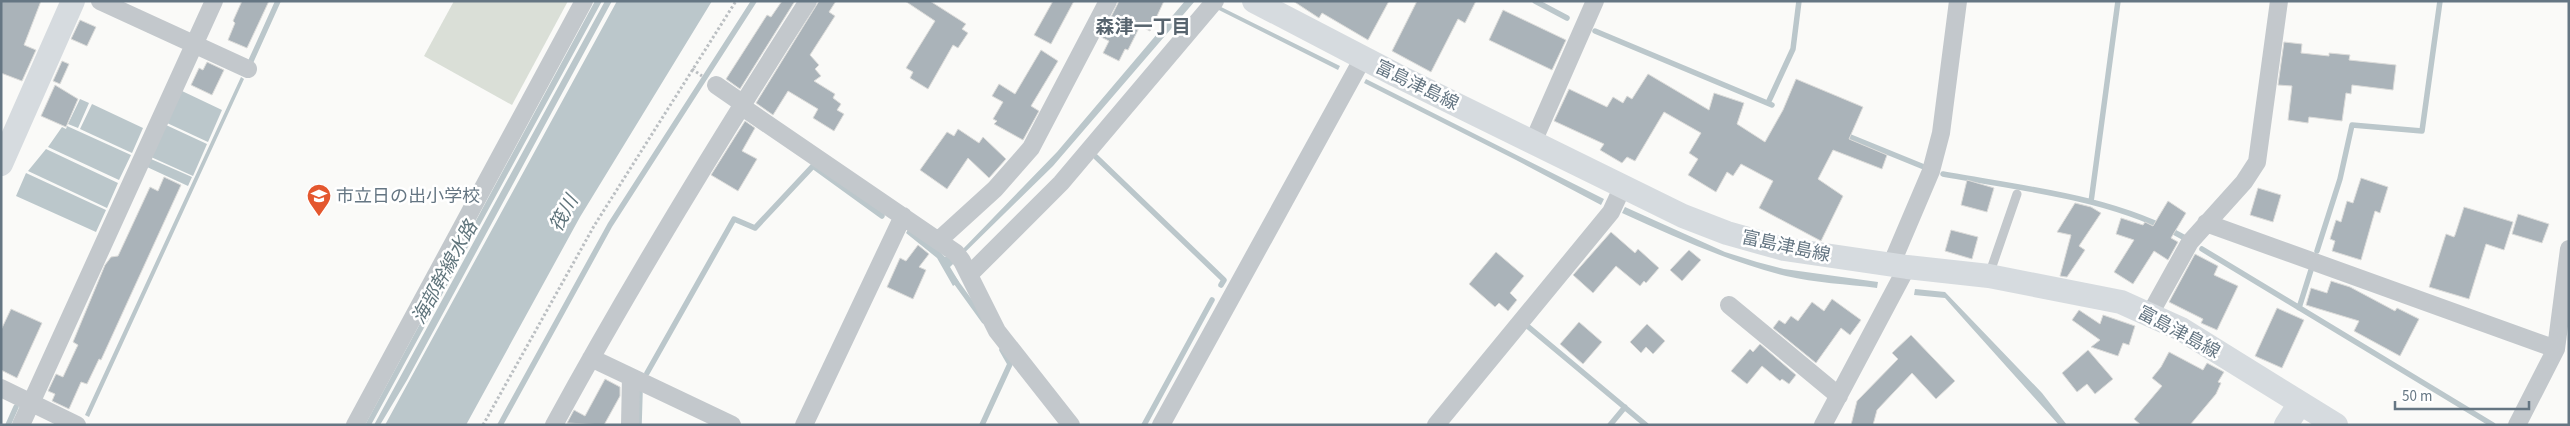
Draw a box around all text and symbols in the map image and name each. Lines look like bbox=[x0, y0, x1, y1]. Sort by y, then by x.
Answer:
district label: 森津一丁目 bbox=[1095, 14, 1191, 41]
street label: 富島津島線 bbox=[1371, 54, 1463, 116]
school or university icon: 市立日の出小学校 bbox=[306, 183, 332, 217]
place label: 市立日の出小学校 bbox=[336, 184, 480, 209]
water label: 筏川 bbox=[543, 189, 586, 237]
water label: 海部幹線水路 bbox=[406, 215, 486, 329]
street label: 富島津島線 bbox=[1739, 225, 1833, 268]
street label: 富島津島線 bbox=[2133, 300, 2224, 365]
scale bar bbox=[2395, 378, 2529, 410]
text: 50 m bbox=[2402, 386, 2432, 407]

